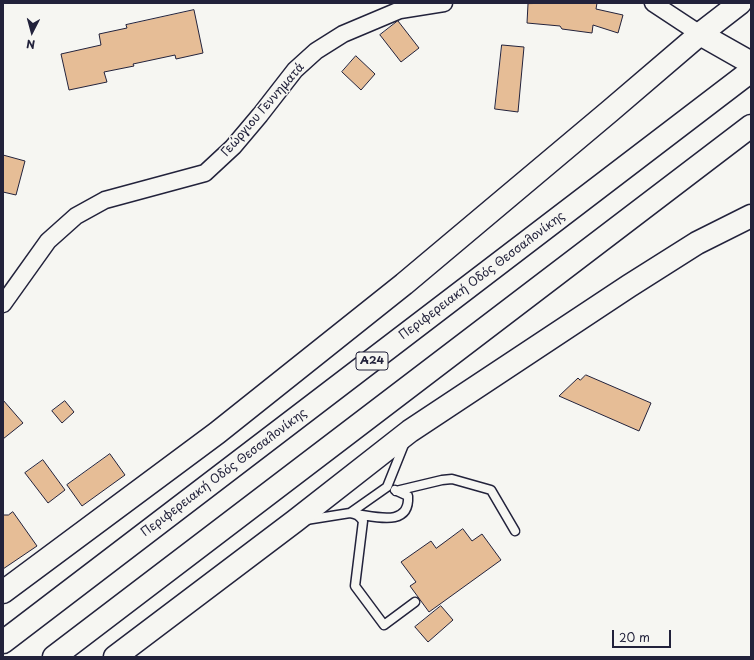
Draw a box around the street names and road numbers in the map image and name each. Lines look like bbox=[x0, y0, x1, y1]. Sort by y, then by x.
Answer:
street label: Γεώργιου Γεννηματά bbox=[218, 60, 308, 160]
street label: Περιφερειακή Οδός Θεσσαλονίκης bbox=[396, 209, 568, 343]
road number: Α24 bbox=[356, 352, 388, 370]
street label: Περιφερειακή Οδός Θεσσαλονίκης bbox=[138, 406, 310, 540]

